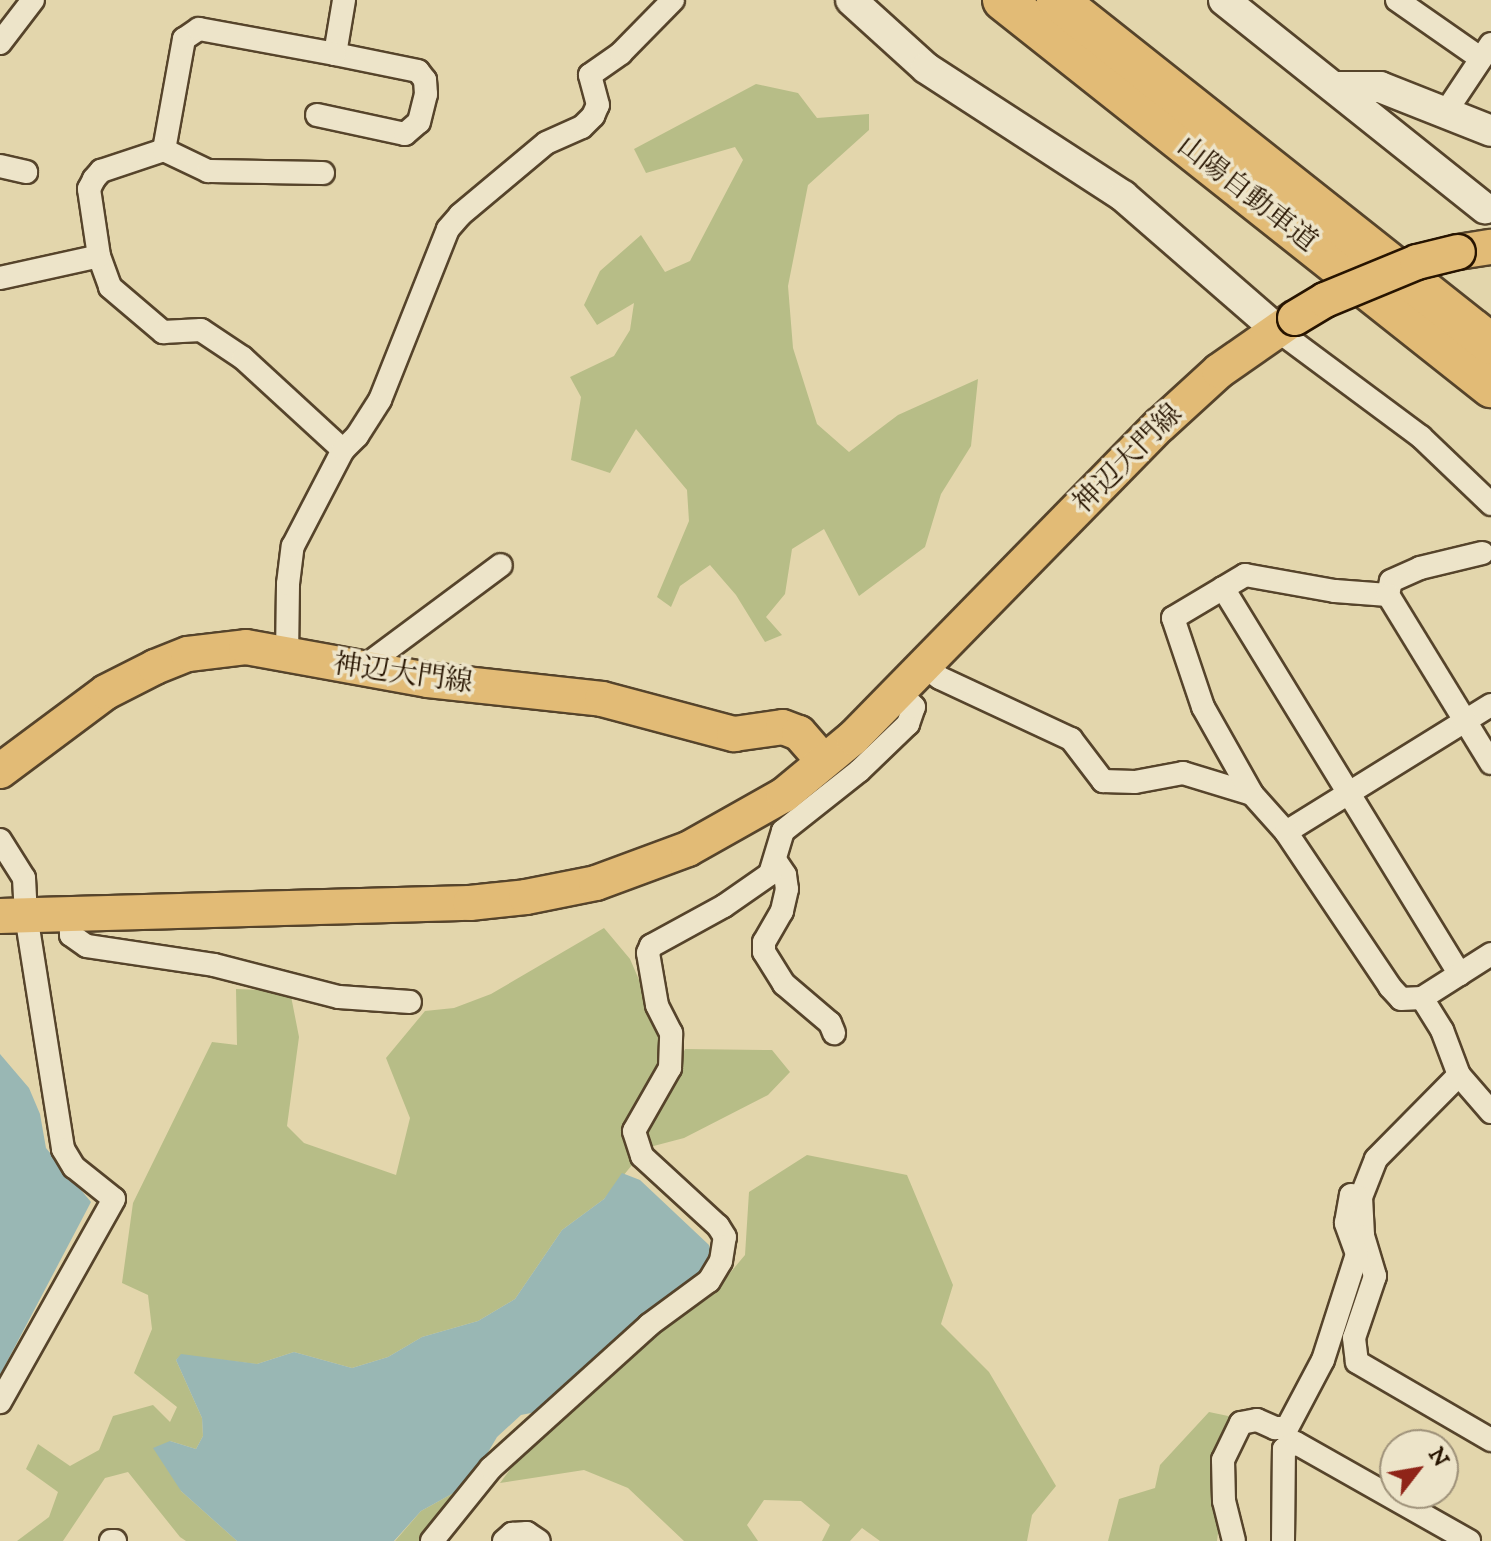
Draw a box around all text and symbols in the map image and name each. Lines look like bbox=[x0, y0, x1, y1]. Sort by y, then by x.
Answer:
street label: 山陽自動車道 bbox=[1170, 129, 1324, 259]
street label: 神辺大門線 bbox=[1067, 398, 1189, 520]
street label: 神辺大門線 bbox=[331, 648, 475, 700]
north arrow bbox=[1379, 1429, 1459, 1509]
text: N bbox=[1422, 1443, 1455, 1472]

